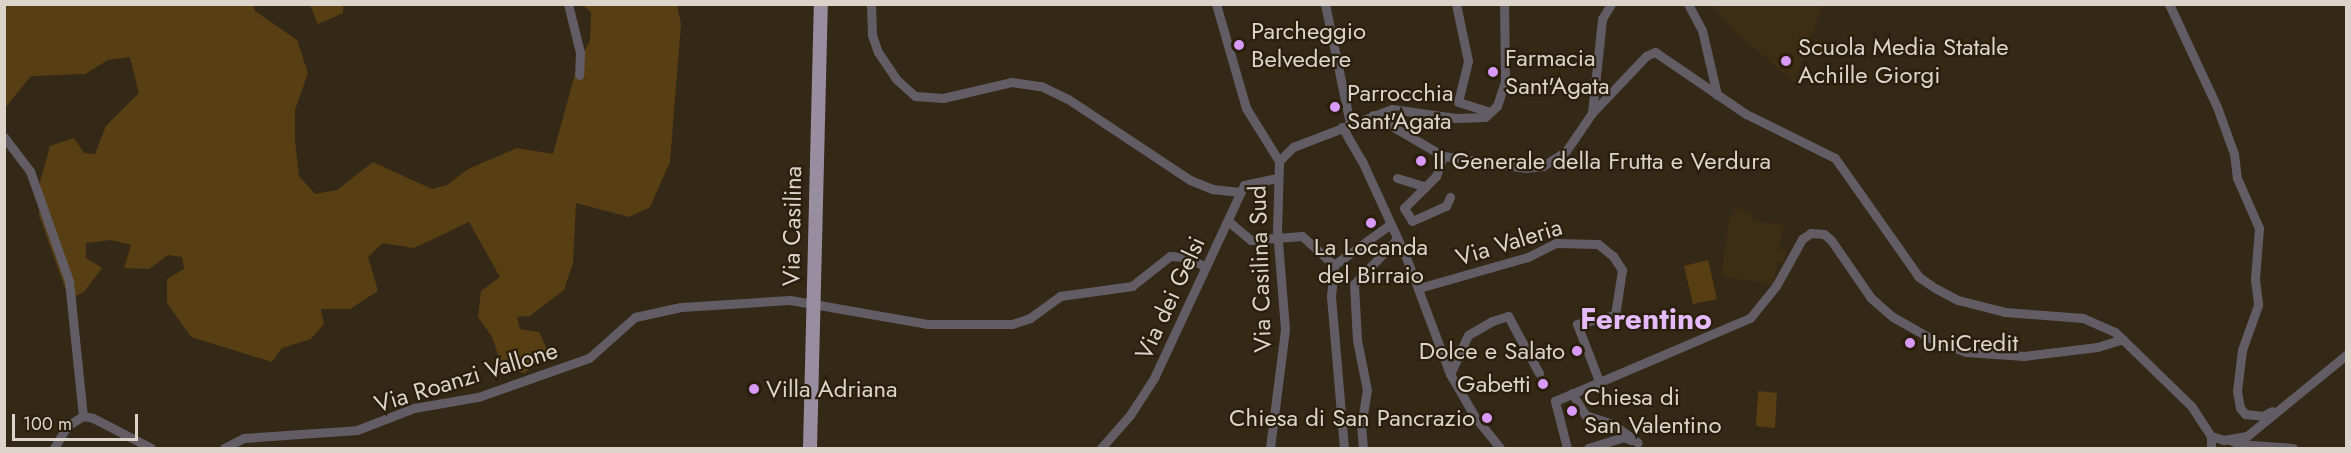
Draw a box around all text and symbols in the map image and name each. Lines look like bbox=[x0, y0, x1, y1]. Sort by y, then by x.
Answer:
place label: Parcheggio Belvedere bbox=[1251, 17, 1366, 73]
place label: Scuola Media Statale Achille Giorgi bbox=[1798, 33, 2009, 89]
marker: Parcheggio Belvedere bbox=[1232, 38, 1246, 52]
place label: Farmacia Sant'Agata bbox=[1505, 44, 1610, 100]
marker: Scuola Media Statale Achille Giorgi bbox=[1779, 54, 1793, 68]
marker: Farmacia Sant'Agata bbox=[1486, 65, 1500, 79]
place label: Parrocchia Sant'Agata bbox=[1347, 79, 1454, 135]
marker: Parrocchia Sant'Agata bbox=[1328, 100, 1342, 114]
place label: Il Generale della Frutta e Verdura bbox=[1433, 147, 1771, 175]
marker: Il Generale della Frutta e Verdura bbox=[1414, 154, 1428, 168]
street label: Via Casilina bbox=[777, 165, 807, 287]
street label: Via Casilina Sud bbox=[1243, 185, 1277, 353]
street label: Via Valeria bbox=[1452, 212, 1566, 272]
marker: La Locanda del Birraio bbox=[1364, 216, 1378, 230]
street label: Via dei Gelsi bbox=[1129, 232, 1211, 364]
place label: La Locanda del Birraio bbox=[1314, 233, 1428, 289]
district label: Ferentino bbox=[1580, 301, 1712, 337]
place label: UniCredit bbox=[1922, 329, 2018, 357]
street label: Via Roanzi Vallone bbox=[371, 335, 561, 419]
marker: UniCredit bbox=[1903, 336, 1917, 350]
place label: Dolce e Salato bbox=[1419, 337, 1565, 365]
marker: Dolce e Salato bbox=[1570, 344, 1584, 358]
place label: Gabetti bbox=[1457, 370, 1531, 398]
place label: Villa Adriana bbox=[766, 375, 898, 403]
marker: Gabetti bbox=[1536, 377, 1550, 391]
marker: Villa Adriana bbox=[747, 382, 761, 396]
place label: Chiesa di San Valentino bbox=[1584, 383, 1722, 439]
scale bar bbox=[15, 402, 141, 440]
place label: Chiesa di San Pancrazio bbox=[1229, 404, 1475, 432]
marker: Chiesa di San Valentino bbox=[1565, 404, 1579, 418]
text: 100 m bbox=[23, 411, 72, 437]
marker: Chiesa di San Pancrazio bbox=[1480, 411, 1494, 425]

